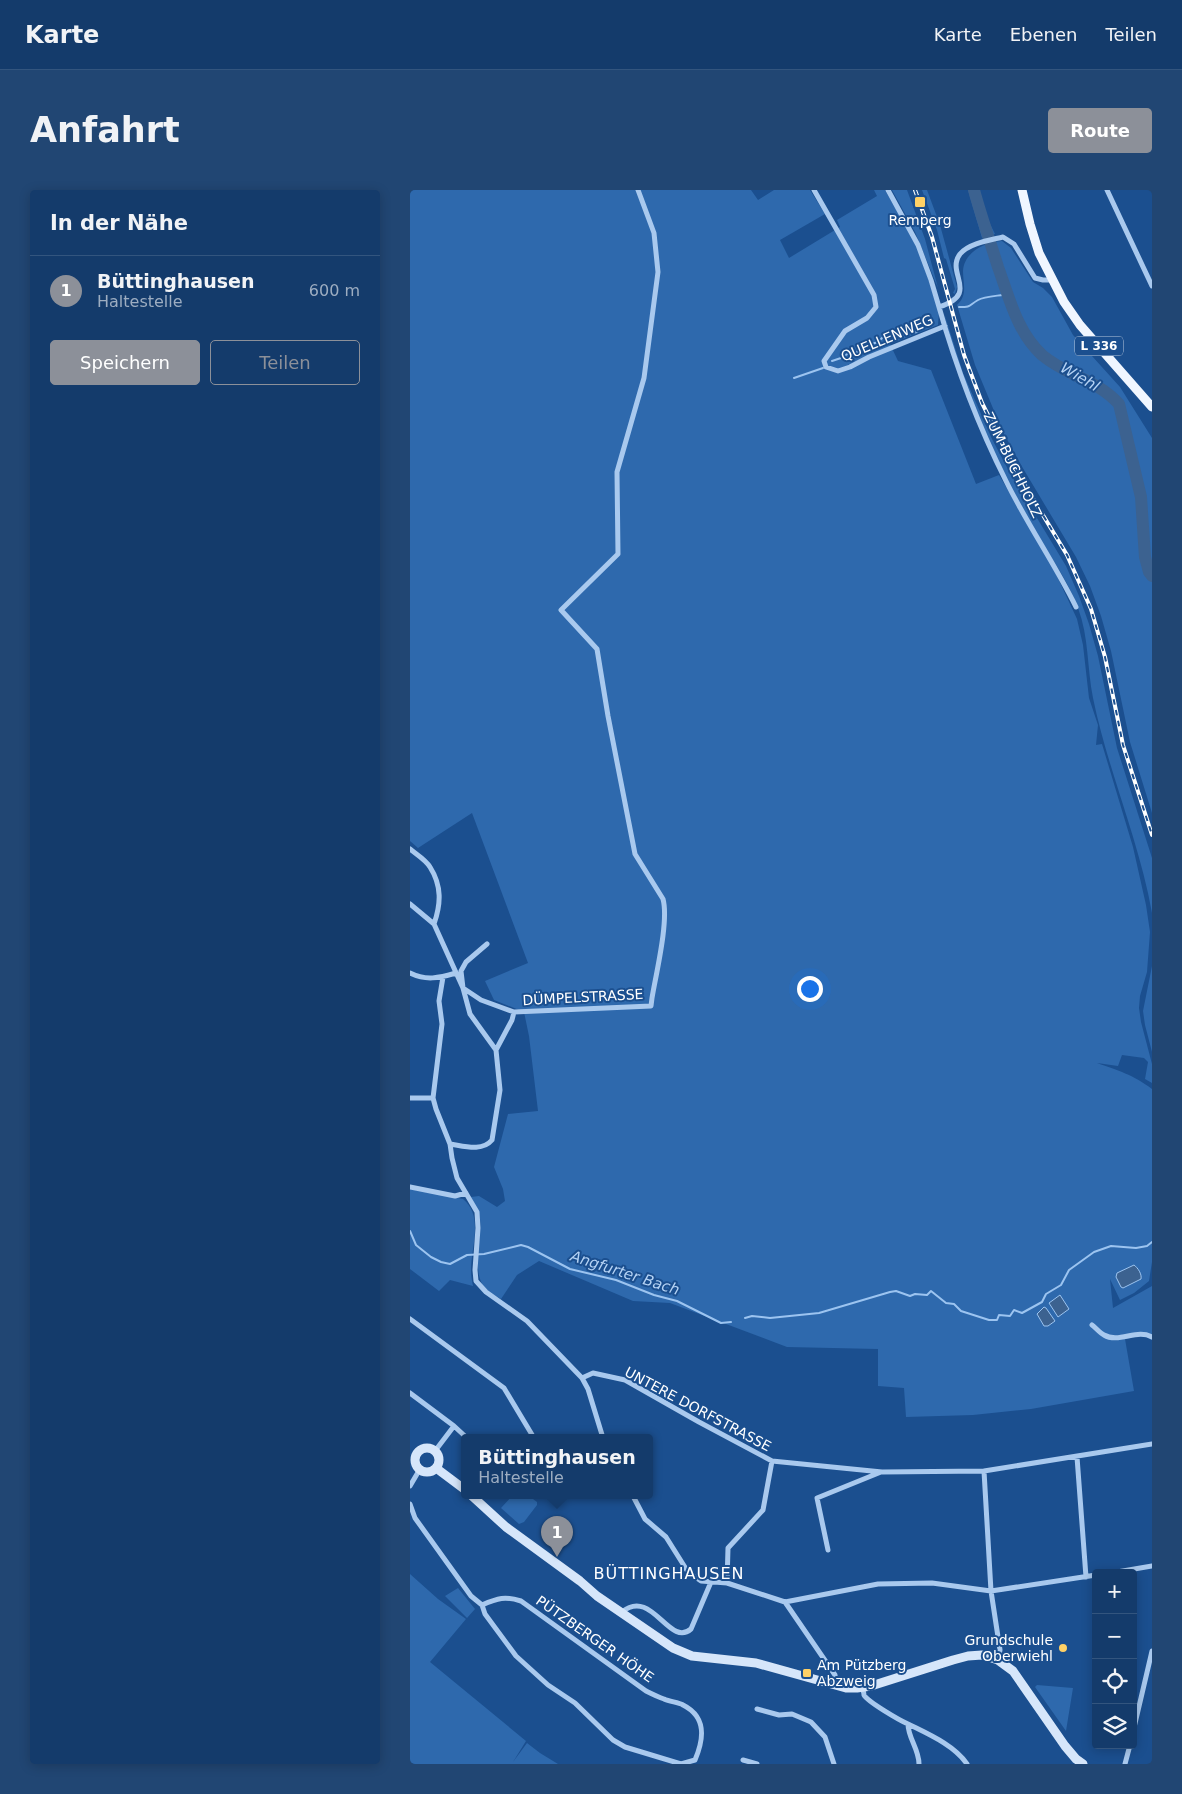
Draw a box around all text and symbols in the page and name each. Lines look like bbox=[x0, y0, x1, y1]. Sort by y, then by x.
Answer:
text: Karte bbox=[25, 21, 99, 49]
text: Karte bbox=[934, 24, 982, 45]
text: Ebenen bbox=[1010, 24, 1078, 45]
text: Teilen bbox=[1106, 24, 1157, 45]
button: Route bbox=[1048, 108, 1152, 153]
text: Anfahrt bbox=[30, 110, 180, 150]
marker: Remperg bbox=[913, 195, 927, 209]
text: In der Nähe bbox=[50, 211, 188, 235]
place label: Remperg bbox=[888, 212, 952, 228]
text: Büttinghausen bbox=[97, 270, 254, 292]
text: 1 bbox=[60, 281, 72, 300]
text: 600 m bbox=[309, 281, 360, 300]
text: Haltestelle bbox=[97, 292, 183, 311]
street label: QUELLENWEG bbox=[839, 311, 935, 365]
road number: L 336 bbox=[1075, 336, 1123, 356]
button: Speichern bbox=[50, 340, 200, 385]
button: Teilen bbox=[210, 340, 360, 385]
water label: Wiehl bbox=[1057, 359, 1103, 396]
street label: ZUM BUCHHOLZ bbox=[981, 410, 1045, 520]
your location bbox=[797, 976, 823, 1002]
street label: DÜMPELSTRASSE bbox=[522, 985, 644, 1008]
water label: Angfurter Bach bbox=[567, 1247, 682, 1299]
street label: UNTERE DORFSTRASSE bbox=[622, 1364, 774, 1454]
popup bbox=[461, 1434, 653, 1499]
text: Büttinghausen bbox=[478, 1446, 636, 1468]
text: Haltestelle bbox=[478, 1468, 564, 1487]
pin: 1 bbox=[541, 1516, 573, 1557]
district label: BÜTTINGHAUSEN bbox=[594, 1564, 744, 1583]
map controls bbox=[1092, 1569, 1137, 1749]
button: + bbox=[1092, 1569, 1137, 1614]
street label: PÜTZBERGER HÖHE bbox=[533, 1592, 657, 1686]
button: − bbox=[1092, 1614, 1137, 1659]
place label: Grundschule Oberwiehl bbox=[965, 1632, 1053, 1664]
marker: Grundschule Oberwiehl bbox=[1057, 1642, 1069, 1654]
place label: Am Pützberg Abzweig bbox=[817, 1657, 906, 1689]
button: locate bbox=[1092, 1659, 1137, 1704]
marker: Am Pützberg Abzweig bbox=[801, 1667, 813, 1679]
button: layers bbox=[1092, 1704, 1137, 1749]

